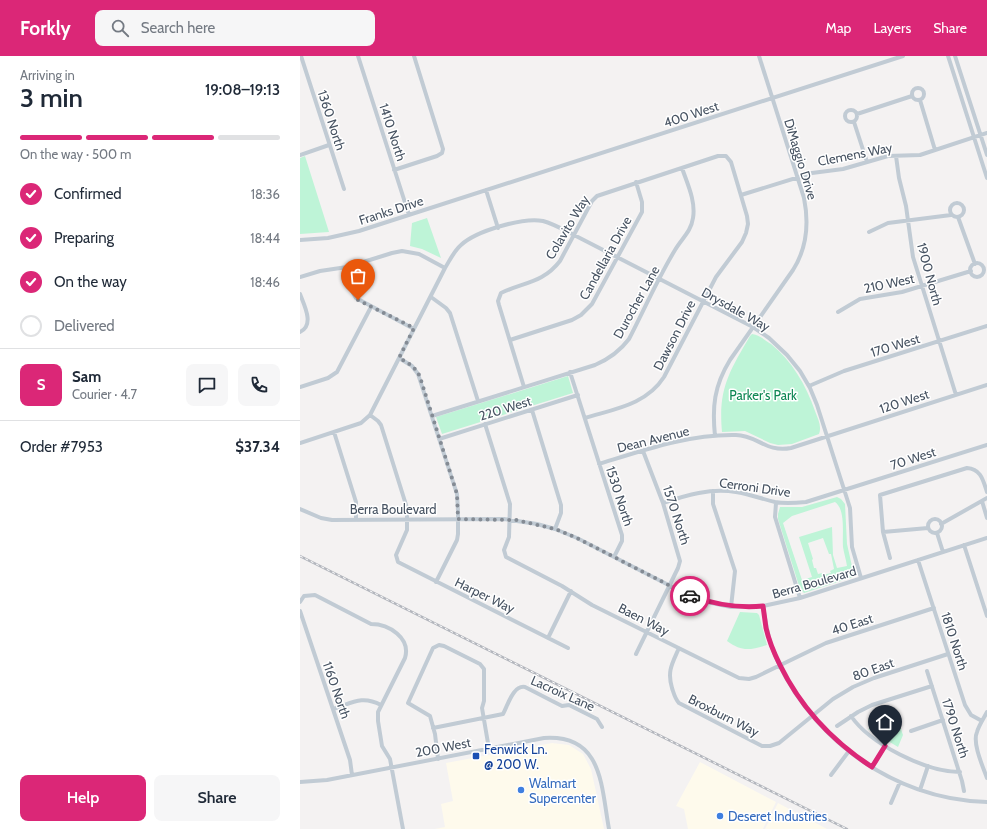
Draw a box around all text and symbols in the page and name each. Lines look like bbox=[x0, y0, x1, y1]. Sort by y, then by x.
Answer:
search box bbox=[95, 10, 375, 46]
text: Forkly bbox=[20, 17, 71, 40]
icon: search bbox=[109, 17, 131, 39]
text: Search here bbox=[141, 19, 215, 37]
text: Map bbox=[826, 19, 851, 37]
text: Layers bbox=[873, 19, 911, 37]
text: Share bbox=[933, 19, 967, 37]
text: Arriving in bbox=[20, 67, 75, 83]
text: 19:08–19:13 bbox=[205, 81, 280, 99]
text: 3 min bbox=[20, 82, 83, 114]
street label: 1360 North bbox=[315, 88, 349, 152]
street label: 400 West bbox=[662, 97, 721, 130]
street label: 1410 North bbox=[376, 101, 410, 163]
street label: DiMaggio Drive bbox=[781, 117, 821, 202]
street label: Clemens Way bbox=[816, 139, 894, 169]
text: On the way · 500 m bbox=[20, 146, 132, 162]
icon: check bbox=[20, 183, 42, 205]
text: Confirmed bbox=[54, 185, 122, 203]
text: 18:36 bbox=[251, 186, 280, 202]
street label: Franks Drive bbox=[357, 192, 426, 228]
street label: Colavito Way bbox=[542, 192, 593, 262]
street label: Candellaria Drive bbox=[575, 213, 635, 303]
icon: check bbox=[20, 227, 42, 249]
text: Preparing bbox=[54, 229, 114, 247]
text: 18:44 bbox=[250, 230, 280, 246]
street label: 1900 North bbox=[914, 241, 946, 307]
pin bbox=[341, 259, 375, 300]
street label: Durocher Lane bbox=[609, 263, 663, 341]
icon: bag bbox=[347, 265, 369, 287]
street label: 210 West bbox=[862, 270, 916, 296]
icon: check bbox=[20, 271, 42, 293]
text: On the way bbox=[54, 273, 127, 291]
text: 18:46 bbox=[250, 274, 280, 290]
street label: Drysdale Way bbox=[699, 284, 773, 335]
street label: Dawson Drive bbox=[649, 297, 699, 373]
text: Delivered bbox=[54, 317, 115, 335]
street label: 170 West bbox=[868, 330, 922, 360]
button: chat bbox=[186, 364, 228, 406]
button: phone bbox=[238, 364, 280, 406]
text: Sam bbox=[72, 368, 101, 386]
text: S bbox=[37, 376, 45, 394]
street label: 120 West bbox=[877, 385, 931, 417]
text: Courier · 4.7 bbox=[72, 386, 137, 402]
park label: Parker's Park bbox=[729, 387, 797, 403]
street label: 220 West bbox=[477, 392, 534, 424]
street label: Dean Avenue bbox=[615, 422, 691, 456]
text: Order #7953 bbox=[20, 438, 103, 456]
text: $37.34 bbox=[235, 438, 280, 456]
street label: 70 West bbox=[888, 443, 938, 473]
street label: 1530 North bbox=[603, 464, 637, 528]
street label: Cerroni Drive bbox=[718, 474, 792, 500]
street label: 1570 North bbox=[660, 483, 694, 547]
street label: Berra Boulevard bbox=[350, 501, 436, 517]
street label: Berra Boulevard bbox=[770, 562, 858, 602]
street label: Harper Way bbox=[452, 574, 518, 617]
courier bbox=[670, 576, 710, 616]
icon: car bbox=[679, 585, 701, 607]
street label: Baen Way bbox=[616, 599, 673, 639]
street label: 40 East bbox=[829, 610, 875, 638]
street label: 1810 North bbox=[938, 610, 972, 672]
street label: 80 East bbox=[850, 654, 897, 684]
street label: 1160 North bbox=[320, 659, 354, 721]
street label: Lacroix Lane bbox=[529, 672, 598, 714]
street label: Broxburn Way bbox=[686, 690, 762, 740]
street label: 1790 North bbox=[939, 696, 973, 760]
pin bbox=[868, 705, 902, 746]
icon: home bbox=[874, 711, 896, 733]
street label: 200 West bbox=[414, 734, 473, 760]
place label: Fenwick Ln. @ 200 W. bbox=[484, 741, 548, 772]
marker: Fenwick Ln. @ 200 W. bbox=[471, 751, 481, 761]
button: Help bbox=[20, 775, 146, 821]
button: Share bbox=[154, 775, 280, 821]
place label: Walmart Supercenter bbox=[529, 775, 597, 806]
marker: Walmart Supercenter bbox=[516, 785, 526, 795]
place label: Deseret Industries bbox=[728, 808, 828, 824]
marker: Deseret Industries bbox=[715, 811, 725, 821]

